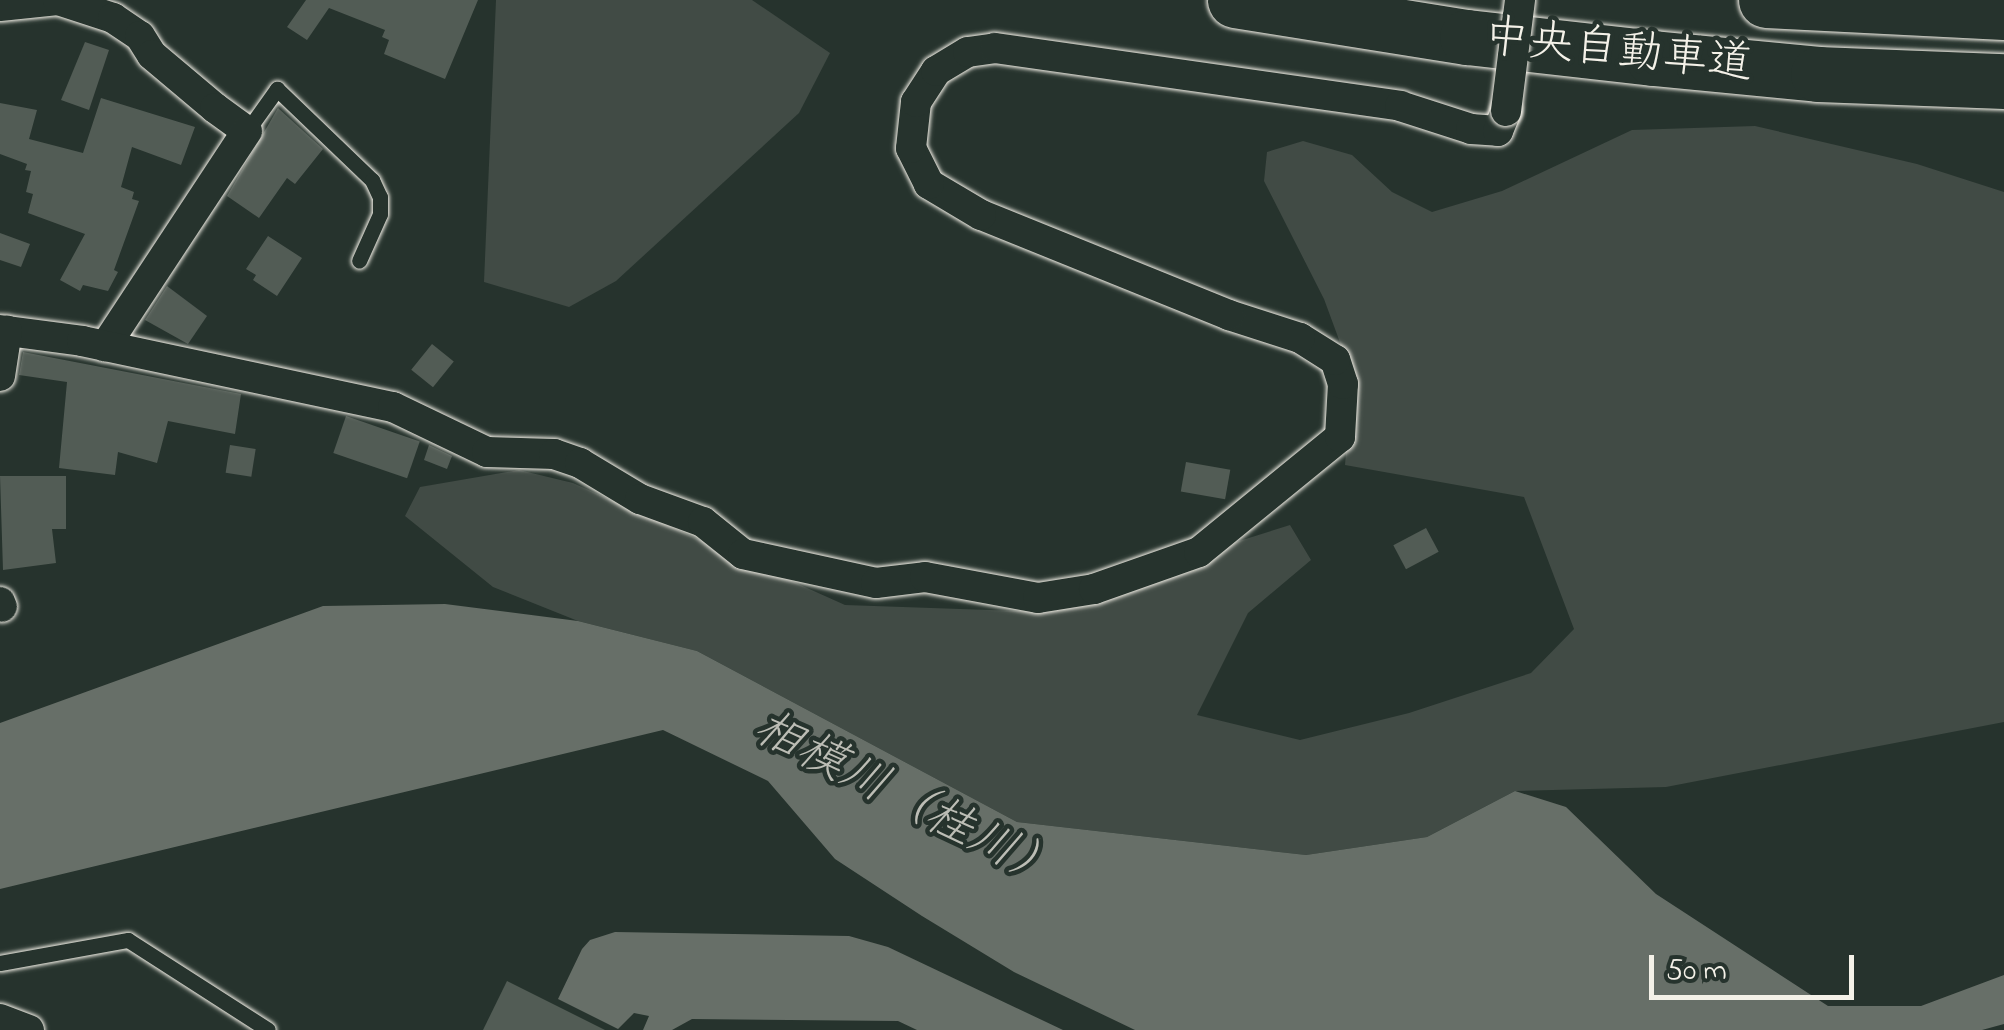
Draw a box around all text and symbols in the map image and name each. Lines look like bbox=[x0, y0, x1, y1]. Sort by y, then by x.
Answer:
street label: 中央自動車道 bbox=[1481, 12, 1755, 94]
water label: 相模川（桂川） bbox=[743, 700, 1069, 904]
scale bar bbox=[1654, 935, 1859, 997]
text: 50 m bbox=[1666, 950, 1727, 994]

